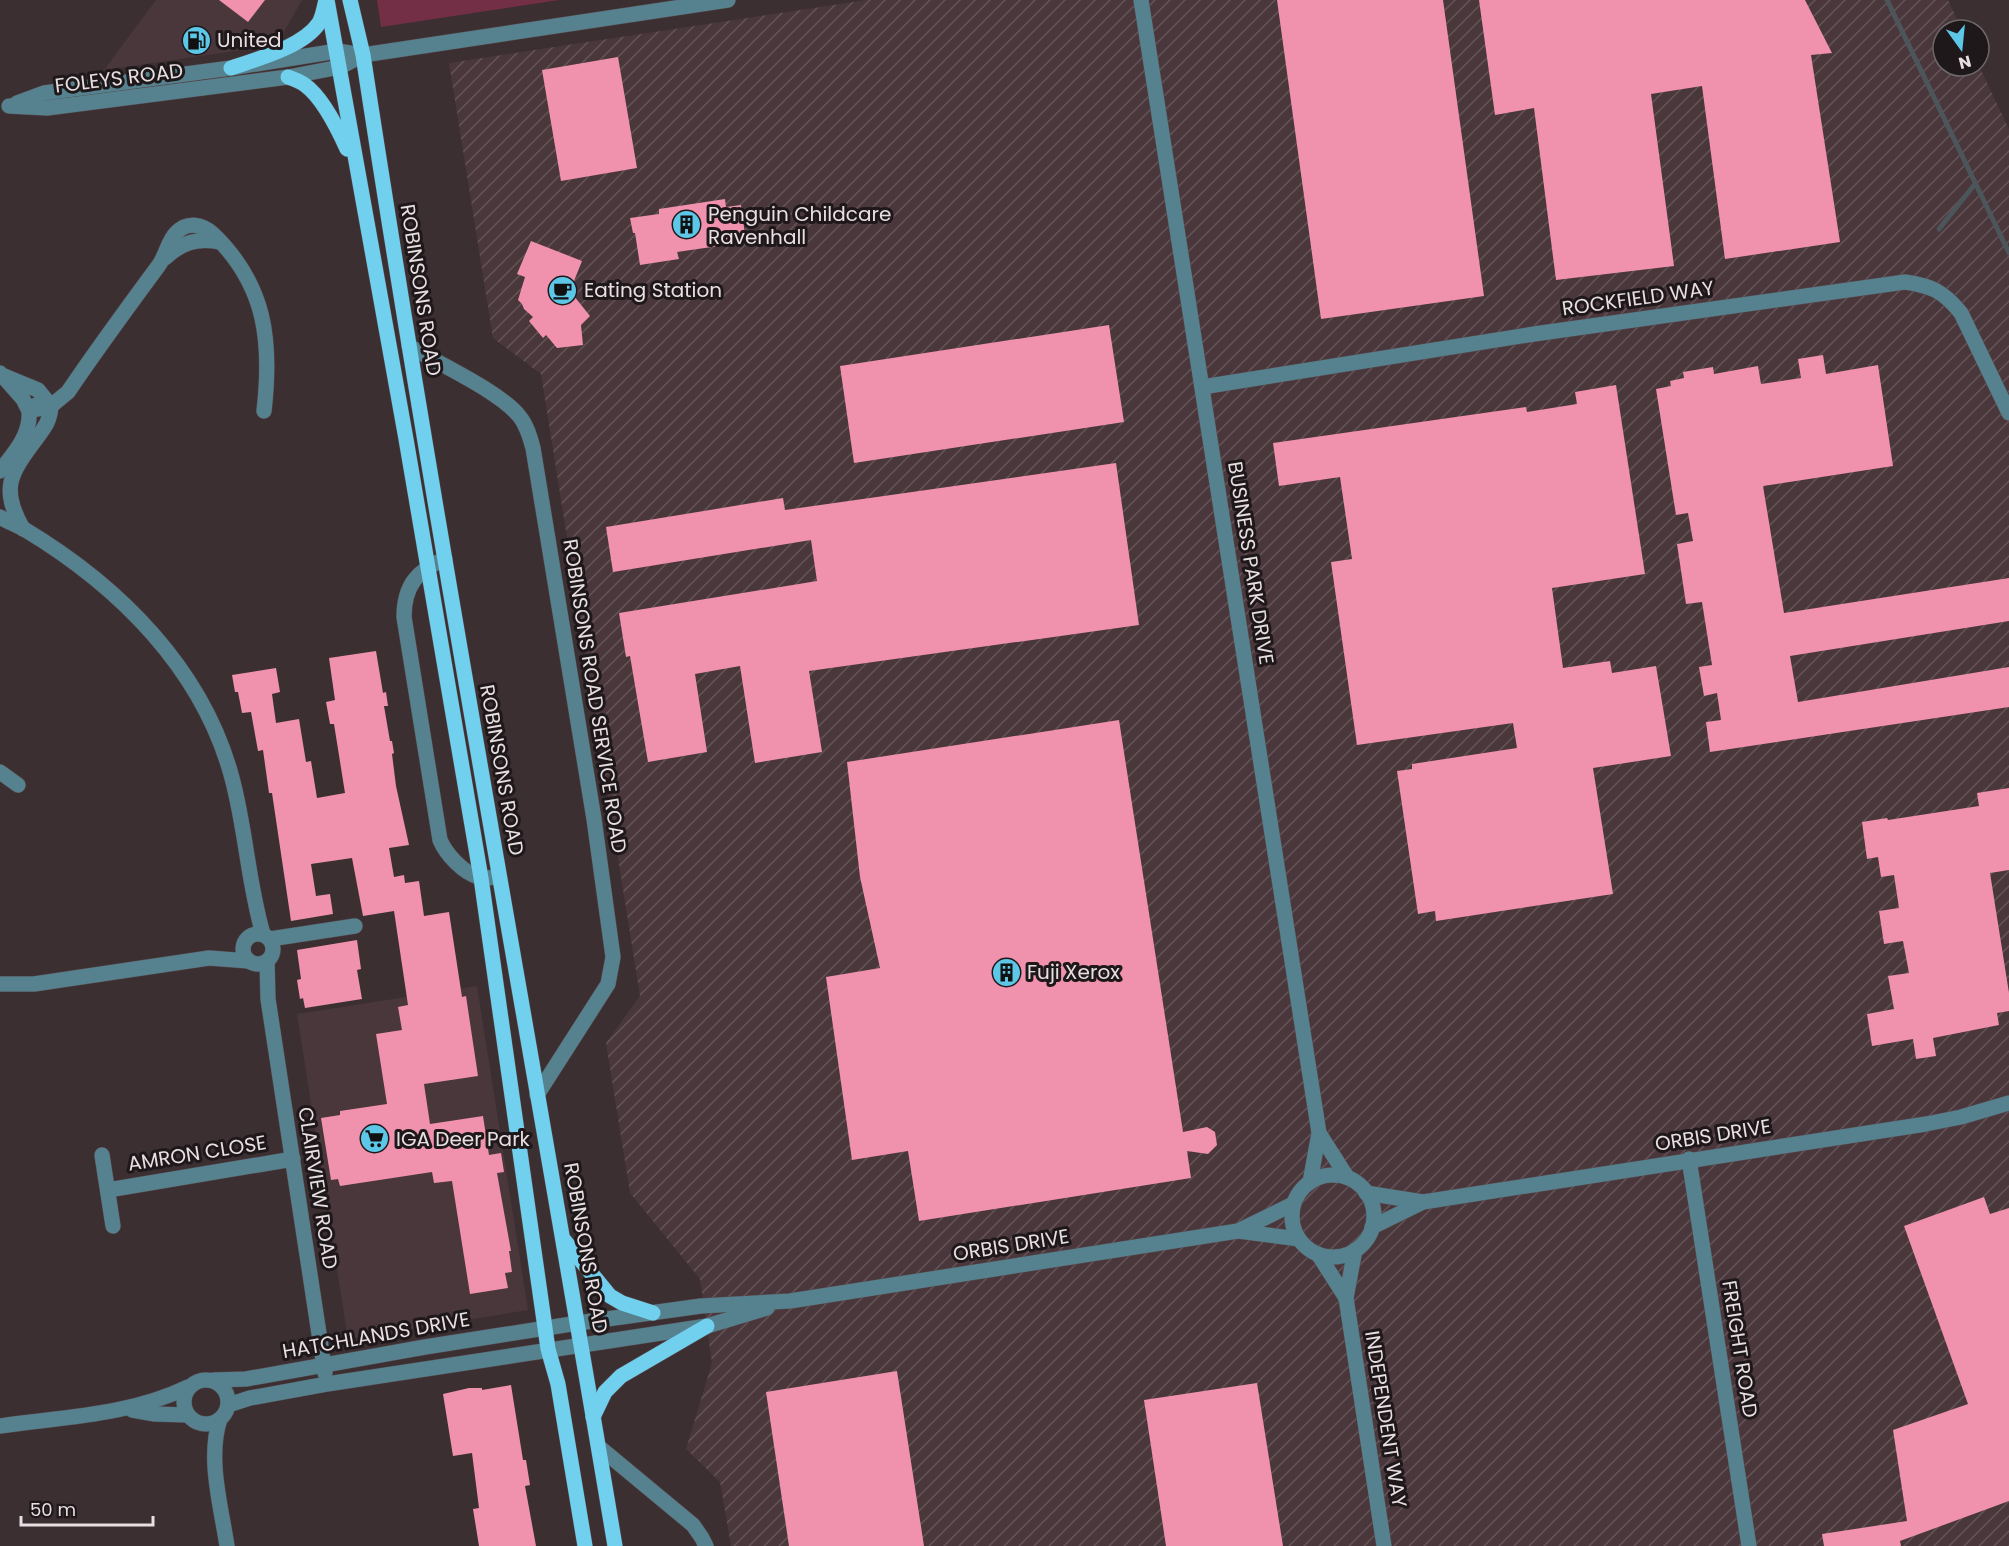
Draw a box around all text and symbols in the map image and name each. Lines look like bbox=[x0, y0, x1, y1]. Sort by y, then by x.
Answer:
north arrow bbox=[1931, 18, 1991, 78]
fuel station icon: United bbox=[180, 24, 212, 56]
place label: United bbox=[217, 26, 281, 54]
text: N bbox=[1956, 49, 1974, 75]
street label: FOLEYS ROAD bbox=[53, 56, 185, 100]
place label: Penguin Childcare Ravenhall bbox=[708, 200, 891, 251]
street label: ROBINSONS ROAD bbox=[394, 202, 448, 378]
building icon: Penguin Childcare Ravenhall bbox=[671, 209, 703, 241]
street label: ROCKFIELD WAY bbox=[1560, 273, 1716, 323]
cafe icon: Eating Station bbox=[547, 274, 579, 306]
place label: Eating Station bbox=[584, 276, 722, 304]
street label: BUSINESS PARK DRIVE bbox=[1221, 460, 1281, 666]
street label: ROBINSONS ROAD SERVICE ROAD bbox=[556, 537, 634, 855]
street label: ROBINSONS ROAD bbox=[473, 682, 531, 858]
building icon: Fuji Xerox bbox=[990, 956, 1022, 988]
place label: Fuji Xerox bbox=[1027, 958, 1120, 986]
street label: CLAIRVIEW ROAD bbox=[291, 1105, 345, 1271]
street label: ORBIS DRIVE bbox=[1653, 1112, 1773, 1158]
supermarket icon: IGA Deer Park bbox=[359, 1123, 391, 1155]
place label: IGA Deer Park bbox=[396, 1125, 531, 1153]
street label: AMRON CLOSE bbox=[126, 1128, 268, 1178]
street label: ROBINSONS ROAD bbox=[557, 1160, 615, 1336]
street label: ORBIS DRIVE bbox=[951, 1222, 1071, 1268]
street label: FREIGHT ROAD bbox=[1715, 1278, 1765, 1420]
street label: HATCHLANDS DRIVE bbox=[280, 1305, 472, 1365]
street label: INDEPENDENT WAY bbox=[1358, 1329, 1414, 1510]
scale bar bbox=[21, 1489, 153, 1527]
text: 50 m bbox=[30, 1497, 76, 1522]

